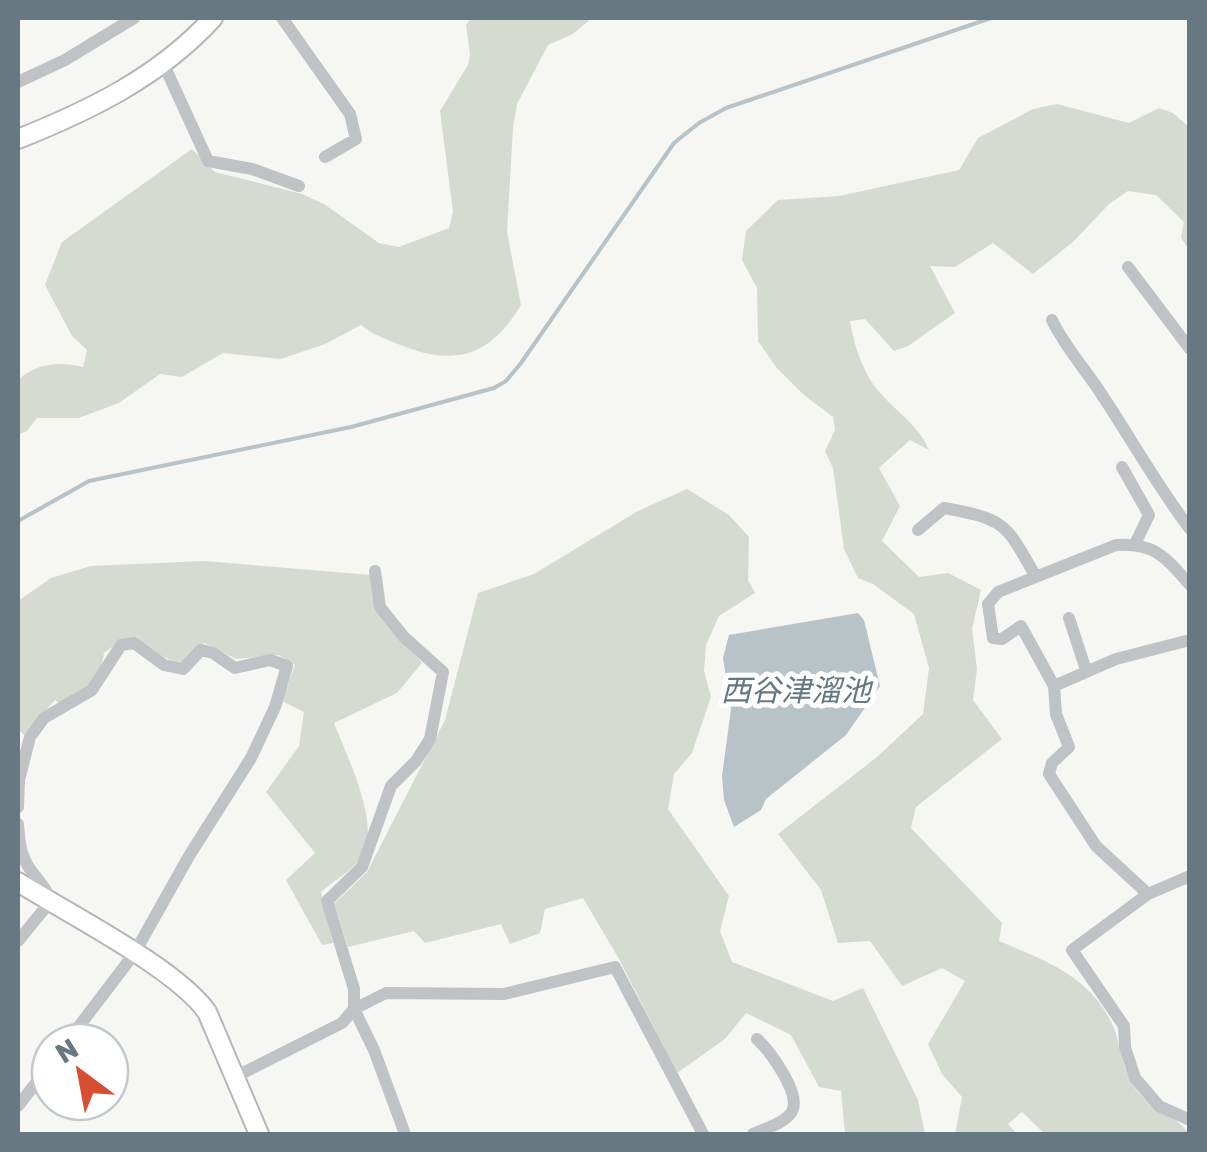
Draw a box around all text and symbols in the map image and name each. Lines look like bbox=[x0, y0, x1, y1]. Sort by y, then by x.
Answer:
water label: 西谷津溜池 bbox=[721, 673, 874, 709]
north arrow bbox=[30, 1022, 130, 1122]
text: N bbox=[50, 1032, 84, 1071]

